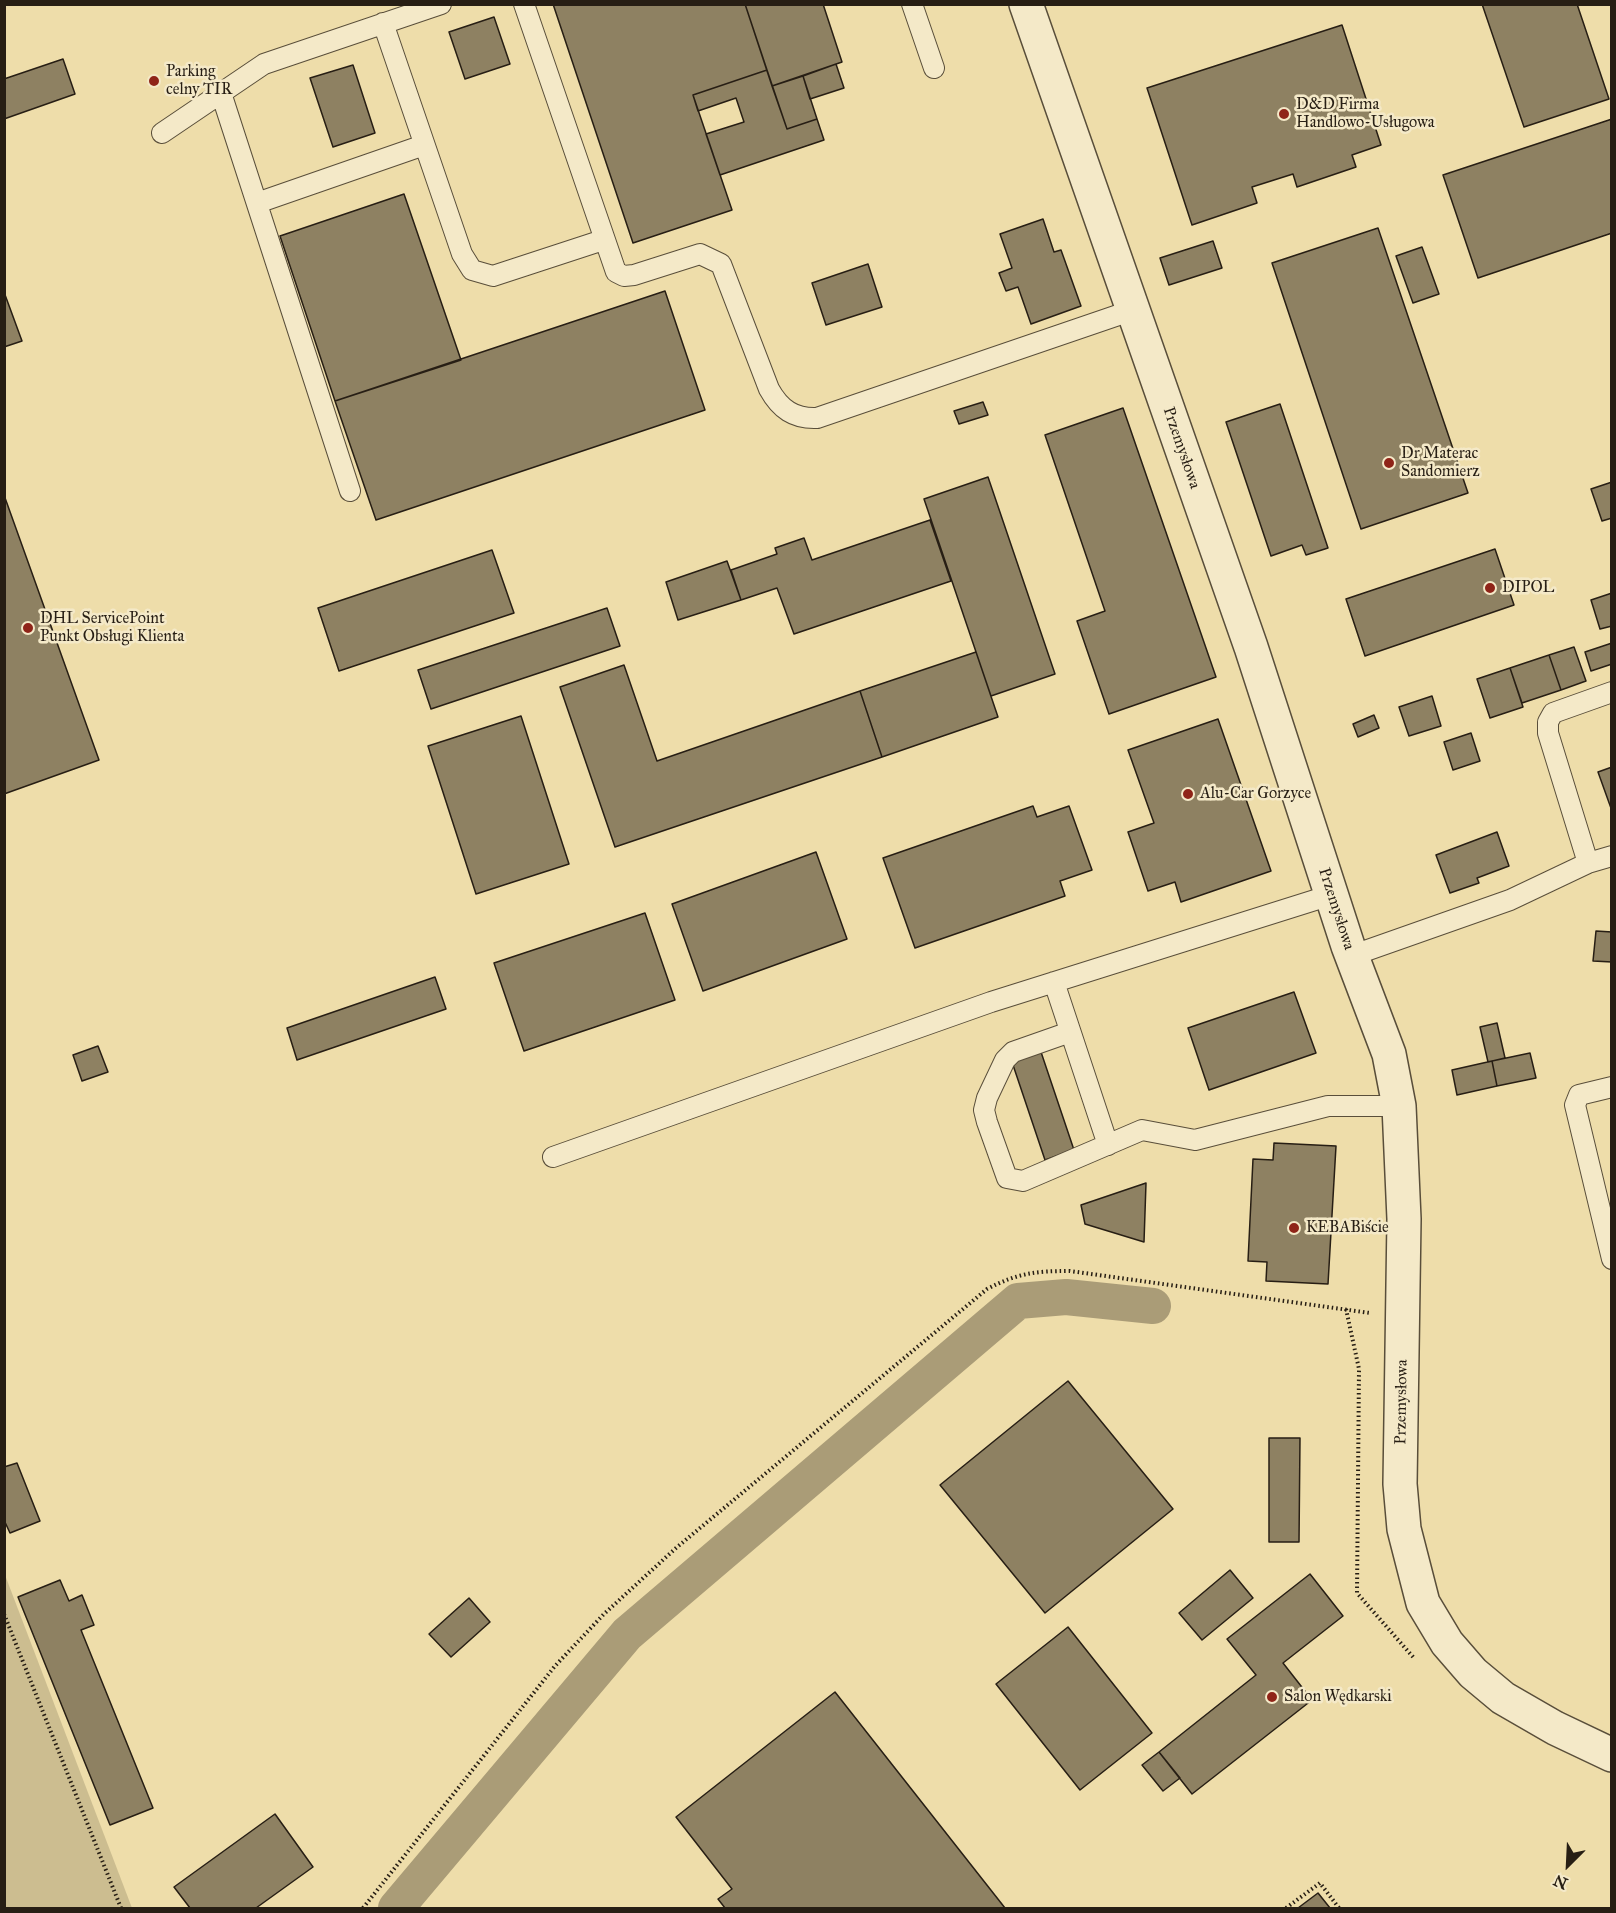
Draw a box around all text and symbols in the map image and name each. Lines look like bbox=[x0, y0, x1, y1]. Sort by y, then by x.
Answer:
place label: Parking celny TIR bbox=[166, 62, 232, 100]
marker: Parking celny TIR bbox=[147, 74, 161, 88]
place label: D&D Firma Handlowo-Usługowa bbox=[1296, 95, 1434, 133]
marker: D&D Firma Handlowo-Usługowa bbox=[1277, 107, 1291, 121]
street label: Przemysłowa bbox=[1158, 405, 1204, 491]
place label: Dr Materac Sandomierz bbox=[1401, 444, 1480, 482]
marker: Dr Materac Sandomierz bbox=[1382, 456, 1396, 470]
place label: DIPOL bbox=[1502, 578, 1554, 598]
marker: DIPOL bbox=[1483, 581, 1497, 595]
place label: DHL ServicePoint Punkt Obsługi Klienta bbox=[40, 609, 184, 647]
marker: DHL ServicePoint Punkt Obsługi Klienta bbox=[21, 621, 35, 635]
place label: Alu-Car Gorzyce bbox=[1200, 784, 1311, 804]
marker: Alu-Car Gorzyce bbox=[1181, 787, 1195, 801]
street label: Przemysłowa bbox=[1314, 866, 1358, 952]
place label: KEBABiście bbox=[1306, 1218, 1389, 1238]
marker: KEBABiście bbox=[1287, 1221, 1301, 1235]
street label: Przemysłowa bbox=[1392, 1359, 1412, 1445]
place label: Salon Wędkarski bbox=[1284, 1687, 1392, 1707]
marker: Salon Wędkarski bbox=[1265, 1690, 1279, 1704]
north arrow bbox=[1538, 1835, 1598, 1895]
text: N bbox=[1550, 1870, 1571, 1893]

